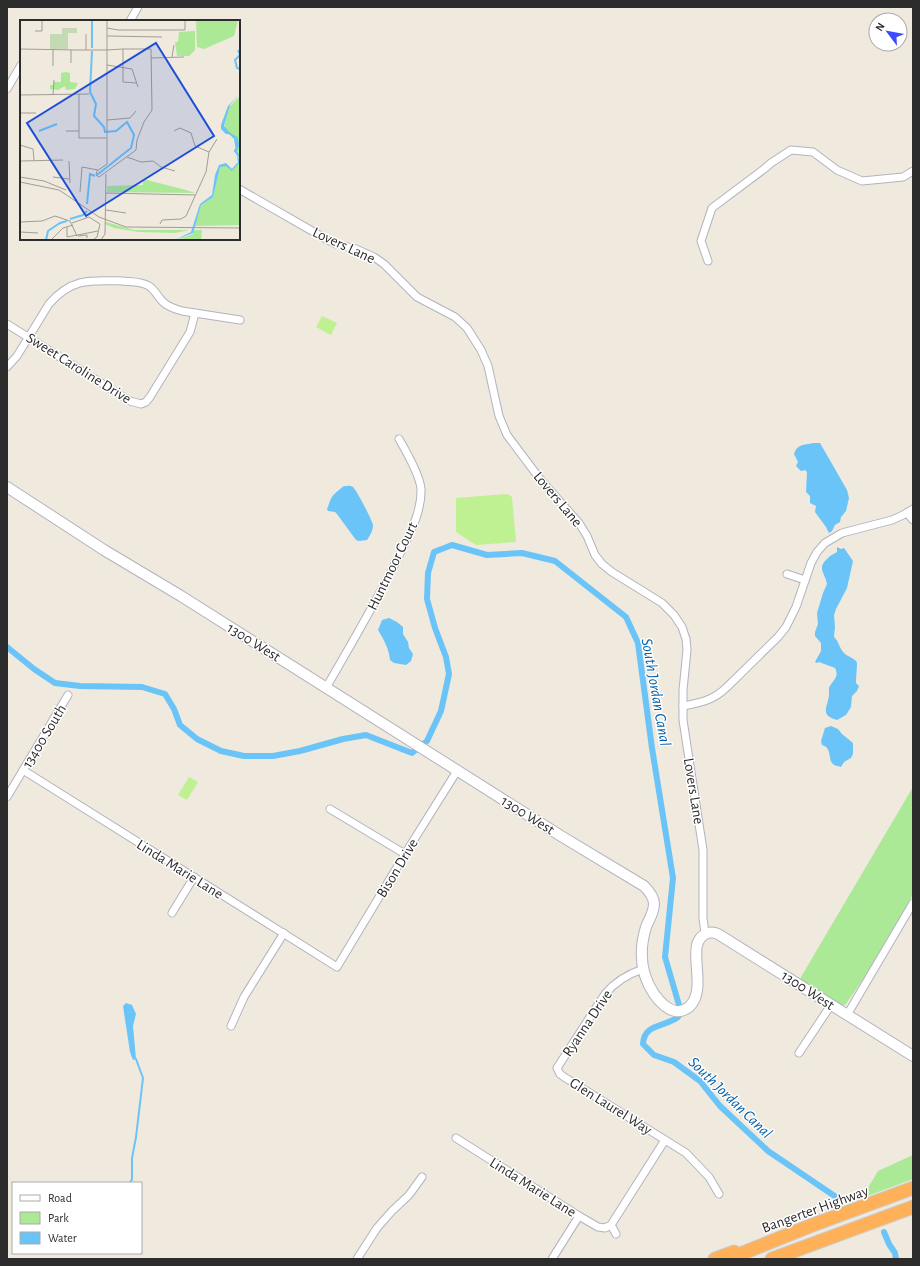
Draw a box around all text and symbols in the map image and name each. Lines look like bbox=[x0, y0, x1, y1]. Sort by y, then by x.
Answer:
north arrow bbox=[868, 12, 908, 52]
inset map bbox=[20, 20, 240, 240]
text: N bbox=[873, 21, 887, 33]
street label: Lovers Lane bbox=[310, 225, 377, 266]
street label: Sweet Caroline Drive bbox=[24, 330, 134, 407]
street label: Lovers Lane bbox=[530, 469, 585, 530]
street label: Huntmoor Court bbox=[365, 520, 420, 613]
street label: 1300 West bbox=[224, 620, 283, 665]
water label: South Jordan Canal bbox=[639, 637, 673, 747]
street label: 13400 South bbox=[20, 702, 69, 771]
street label: Lovers Lane bbox=[681, 757, 706, 825]
street label: 1300 West bbox=[498, 793, 557, 838]
street label: Bison Drive bbox=[374, 836, 421, 900]
street label: Linda Marie Lane bbox=[134, 837, 226, 902]
street label: 1300 West bbox=[779, 968, 837, 1013]
street label: Ryanna Drive bbox=[560, 987, 615, 1059]
water label: South Jordan Canal bbox=[685, 1054, 775, 1142]
street label: Glen Laurel Way bbox=[567, 1075, 655, 1138]
street label: Linda Marie Lane bbox=[487, 1155, 579, 1220]
legend bbox=[12, 1182, 142, 1254]
street label: Bangerter Highway bbox=[760, 1183, 871, 1236]
text: Road bbox=[48, 1192, 72, 1204]
text: Park bbox=[48, 1212, 69, 1224]
text: Water bbox=[48, 1232, 77, 1244]

